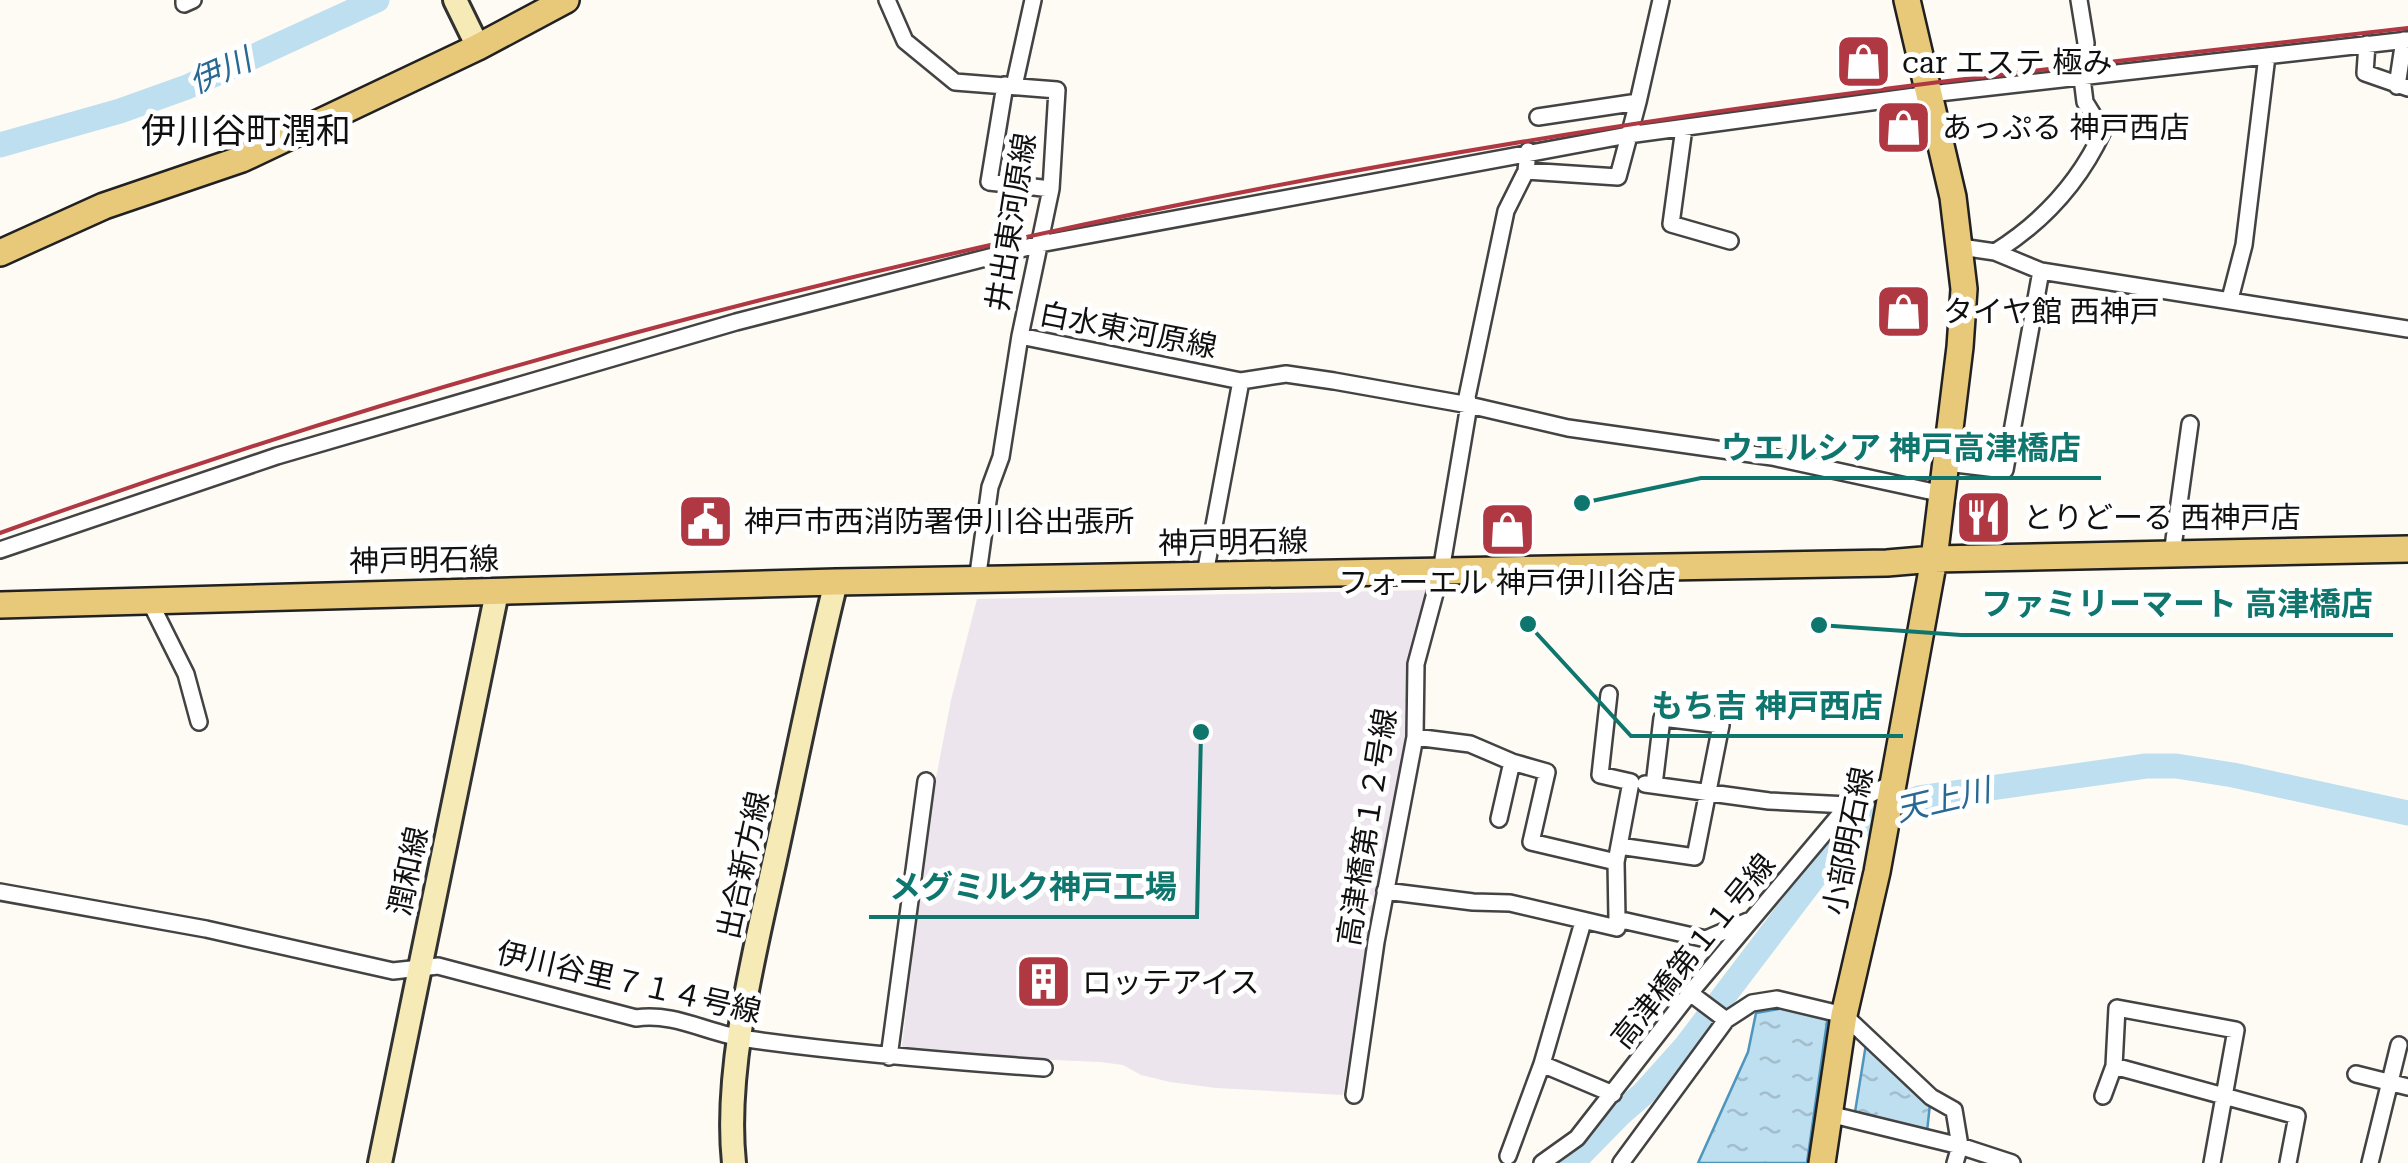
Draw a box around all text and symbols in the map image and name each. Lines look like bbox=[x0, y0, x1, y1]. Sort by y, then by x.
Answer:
shop icon: car エステ 極み bbox=[1833, 32, 1893, 92]
water label: 伊川 bbox=[183, 39, 260, 101]
place label: car エステ 極み bbox=[1902, 45, 2113, 80]
shop icon: あっぷる 神戸西店 bbox=[1873, 97, 1933, 157]
place label: あっぷる 神戸西店 bbox=[1942, 110, 2190, 145]
district label: 伊川谷町潤和 bbox=[141, 111, 351, 152]
street label: 井出東河原線 bbox=[980, 130, 1042, 314]
shop icon: タイヤ館 西神戸 bbox=[1874, 281, 1934, 341]
place label: タイヤ館 西神戸 bbox=[1943, 294, 2160, 329]
street label: 白水東河原線 bbox=[1036, 296, 1220, 364]
callout: ウエルシア 神戸高津橋店 bbox=[1701, 416, 2101, 478]
text: ウエルシア 神戸高津橋店 bbox=[1721, 429, 2081, 467]
restaurant icon: とりどーる 西神戸店 bbox=[1954, 487, 2014, 547]
public building icon: 神戸市西消防署伊川谷出張所 bbox=[675, 491, 735, 551]
shop icon: フォーエル 神戸伊川谷店 bbox=[1477, 499, 1537, 559]
place label: とりどーる 西神戸店 bbox=[2023, 500, 2301, 535]
place label: 神戸市西消防署伊川谷出張所 bbox=[744, 504, 1134, 539]
street label: 神戸明石線 bbox=[1158, 523, 1308, 561]
street label: 神戸明石線 bbox=[349, 541, 499, 579]
place label: フォーエル 神戸伊川谷店 bbox=[1338, 565, 1676, 600]
callout: ファミリーマート 高津橋店 bbox=[1961, 573, 2393, 635]
text: ファミリーマート 高津橋店 bbox=[1981, 585, 2373, 623]
callout: もち吉 神戸西店 bbox=[1631, 674, 1903, 736]
text: もち吉 神戸西店 bbox=[1651, 687, 1883, 725]
street label: 高津橋第１２号線 bbox=[1331, 706, 1403, 948]
street label: 小部明石線 bbox=[1817, 764, 1879, 918]
water label: 天上川 bbox=[1892, 770, 1997, 829]
street label: 出合新方線 bbox=[710, 788, 776, 942]
street label: 潤和線 bbox=[382, 823, 434, 919]
street label: 高津橋第１１号線 bbox=[1604, 847, 1782, 1055]
callout: メグミルク神戸工場 bbox=[869, 855, 1197, 917]
text: メグミルク神戸工場 bbox=[889, 868, 1177, 906]
street label: 伊川谷里７１４号線 bbox=[494, 935, 764, 1029]
building icon: ロッテアイス bbox=[1013, 952, 1073, 1012]
place label: ロッテアイス bbox=[1082, 965, 1260, 1000]

